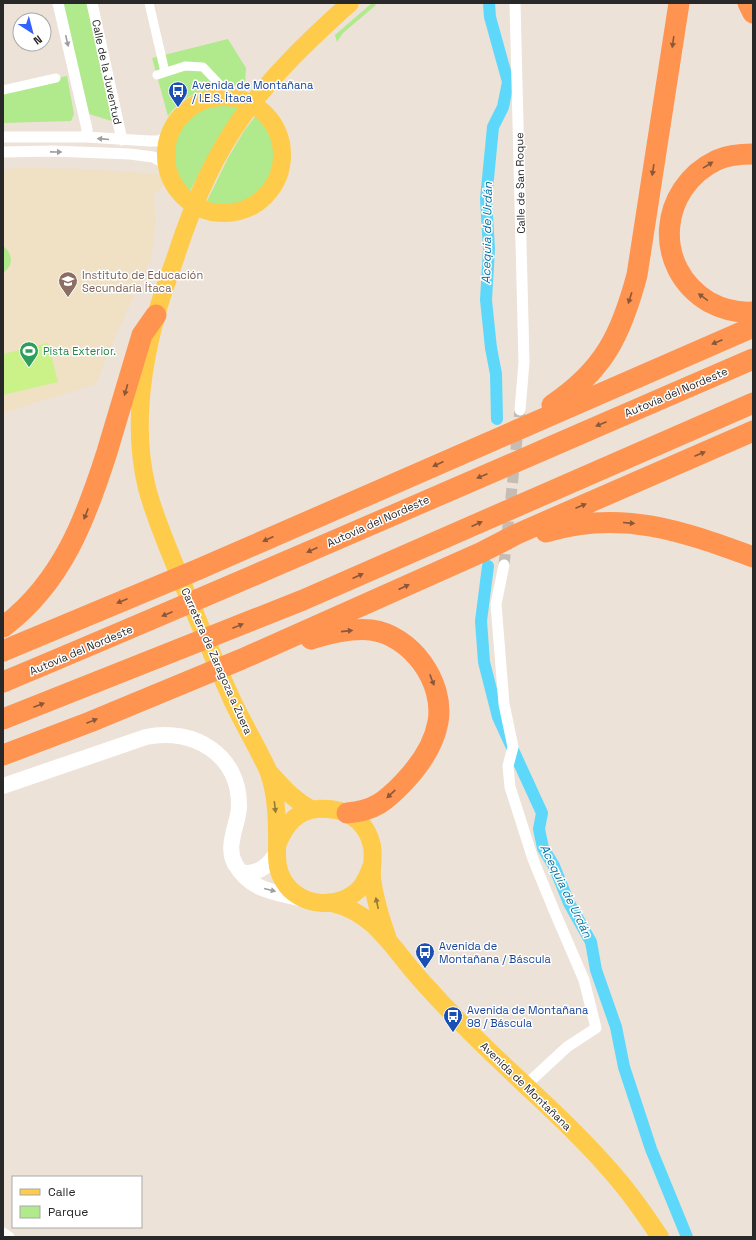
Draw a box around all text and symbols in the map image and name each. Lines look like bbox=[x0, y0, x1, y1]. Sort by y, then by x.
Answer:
north arrow bbox=[12, 12, 52, 52]
street label: Calle de la Juventud bbox=[89, 18, 125, 126]
text: N bbox=[31, 32, 45, 48]
one-way arrow bbox=[64, 35, 70, 47]
one-way arrow bbox=[670, 36, 676, 48]
place label: Avenida de Montañana / I.E.S. Ítaca bbox=[192, 78, 314, 105]
bus stop icon: Avenida de Montañana / I.E.S. Ítaca bbox=[167, 80, 189, 108]
street label: Calle de San Roque bbox=[512, 132, 528, 234]
one-way arrow bbox=[97, 135, 109, 142]
one-way arrow bbox=[50, 148, 62, 155]
one-way arrow bbox=[702, 162, 714, 169]
one-way arrow bbox=[650, 164, 656, 176]
water label: Acequia de Urdán bbox=[478, 181, 496, 284]
place label: Instituto de Educación Secundaria Ítaca bbox=[82, 268, 203, 295]
school or university icon: Instituto de Educación Secundaria Ítaca bbox=[57, 270, 79, 298]
one-way arrow bbox=[627, 292, 633, 304]
one-way arrow bbox=[698, 293, 709, 302]
sports icon: Pista Exterior. bbox=[18, 340, 40, 368]
one-way arrow bbox=[711, 340, 723, 346]
place label: Pista Exterior. bbox=[43, 344, 116, 358]
street label: Autovía del Nordeste bbox=[622, 364, 730, 420]
one-way arrow bbox=[123, 384, 129, 396]
one-way arrow bbox=[595, 422, 607, 428]
one-way arrow bbox=[695, 451, 706, 457]
one-way arrow bbox=[432, 461, 443, 467]
one-way arrow bbox=[477, 473, 488, 479]
street label: Autovía del Nordeste bbox=[325, 492, 431, 550]
one-way arrow bbox=[575, 503, 587, 509]
one-way arrow bbox=[82, 508, 88, 520]
one-way arrow bbox=[623, 520, 635, 526]
one-way arrow bbox=[472, 521, 483, 527]
one-way arrow bbox=[262, 536, 273, 542]
one-way arrow bbox=[306, 547, 317, 553]
one-way arrow bbox=[353, 573, 364, 579]
one-way arrow bbox=[399, 584, 410, 590]
street label: Carretera de Zaragoza a Zuera bbox=[178, 586, 256, 737]
one-way arrow bbox=[117, 598, 128, 604]
one-way arrow bbox=[160, 611, 172, 617]
street label: Autovía del Nordeste bbox=[27, 622, 135, 678]
one-way arrow bbox=[233, 623, 245, 629]
one-way arrow bbox=[340, 628, 353, 635]
one-way arrow bbox=[429, 675, 435, 687]
one-way arrow bbox=[34, 702, 45, 708]
one-way arrow bbox=[86, 717, 98, 723]
one-way arrow bbox=[387, 789, 396, 798]
one-way arrow bbox=[272, 801, 278, 813]
water label: Acequia de Urdán bbox=[536, 842, 596, 941]
one-way arrow bbox=[263, 888, 276, 894]
one-way arrow bbox=[373, 897, 379, 909]
place label: Avenida de Montañana / Báscula bbox=[439, 939, 551, 966]
bus stop icon: Avenida de Montañana / Báscula bbox=[414, 941, 436, 969]
place label: Avenida de Montañana 98 / Báscula bbox=[467, 1003, 589, 1030]
bus stop icon: Avenida de Montañana 98 / Báscula bbox=[442, 1005, 464, 1033]
street label: Avenida de Montañana bbox=[477, 1039, 575, 1134]
legend bbox=[12, 1176, 142, 1228]
text: Calle bbox=[48, 1184, 76, 1200]
text: Parque bbox=[48, 1204, 88, 1220]

